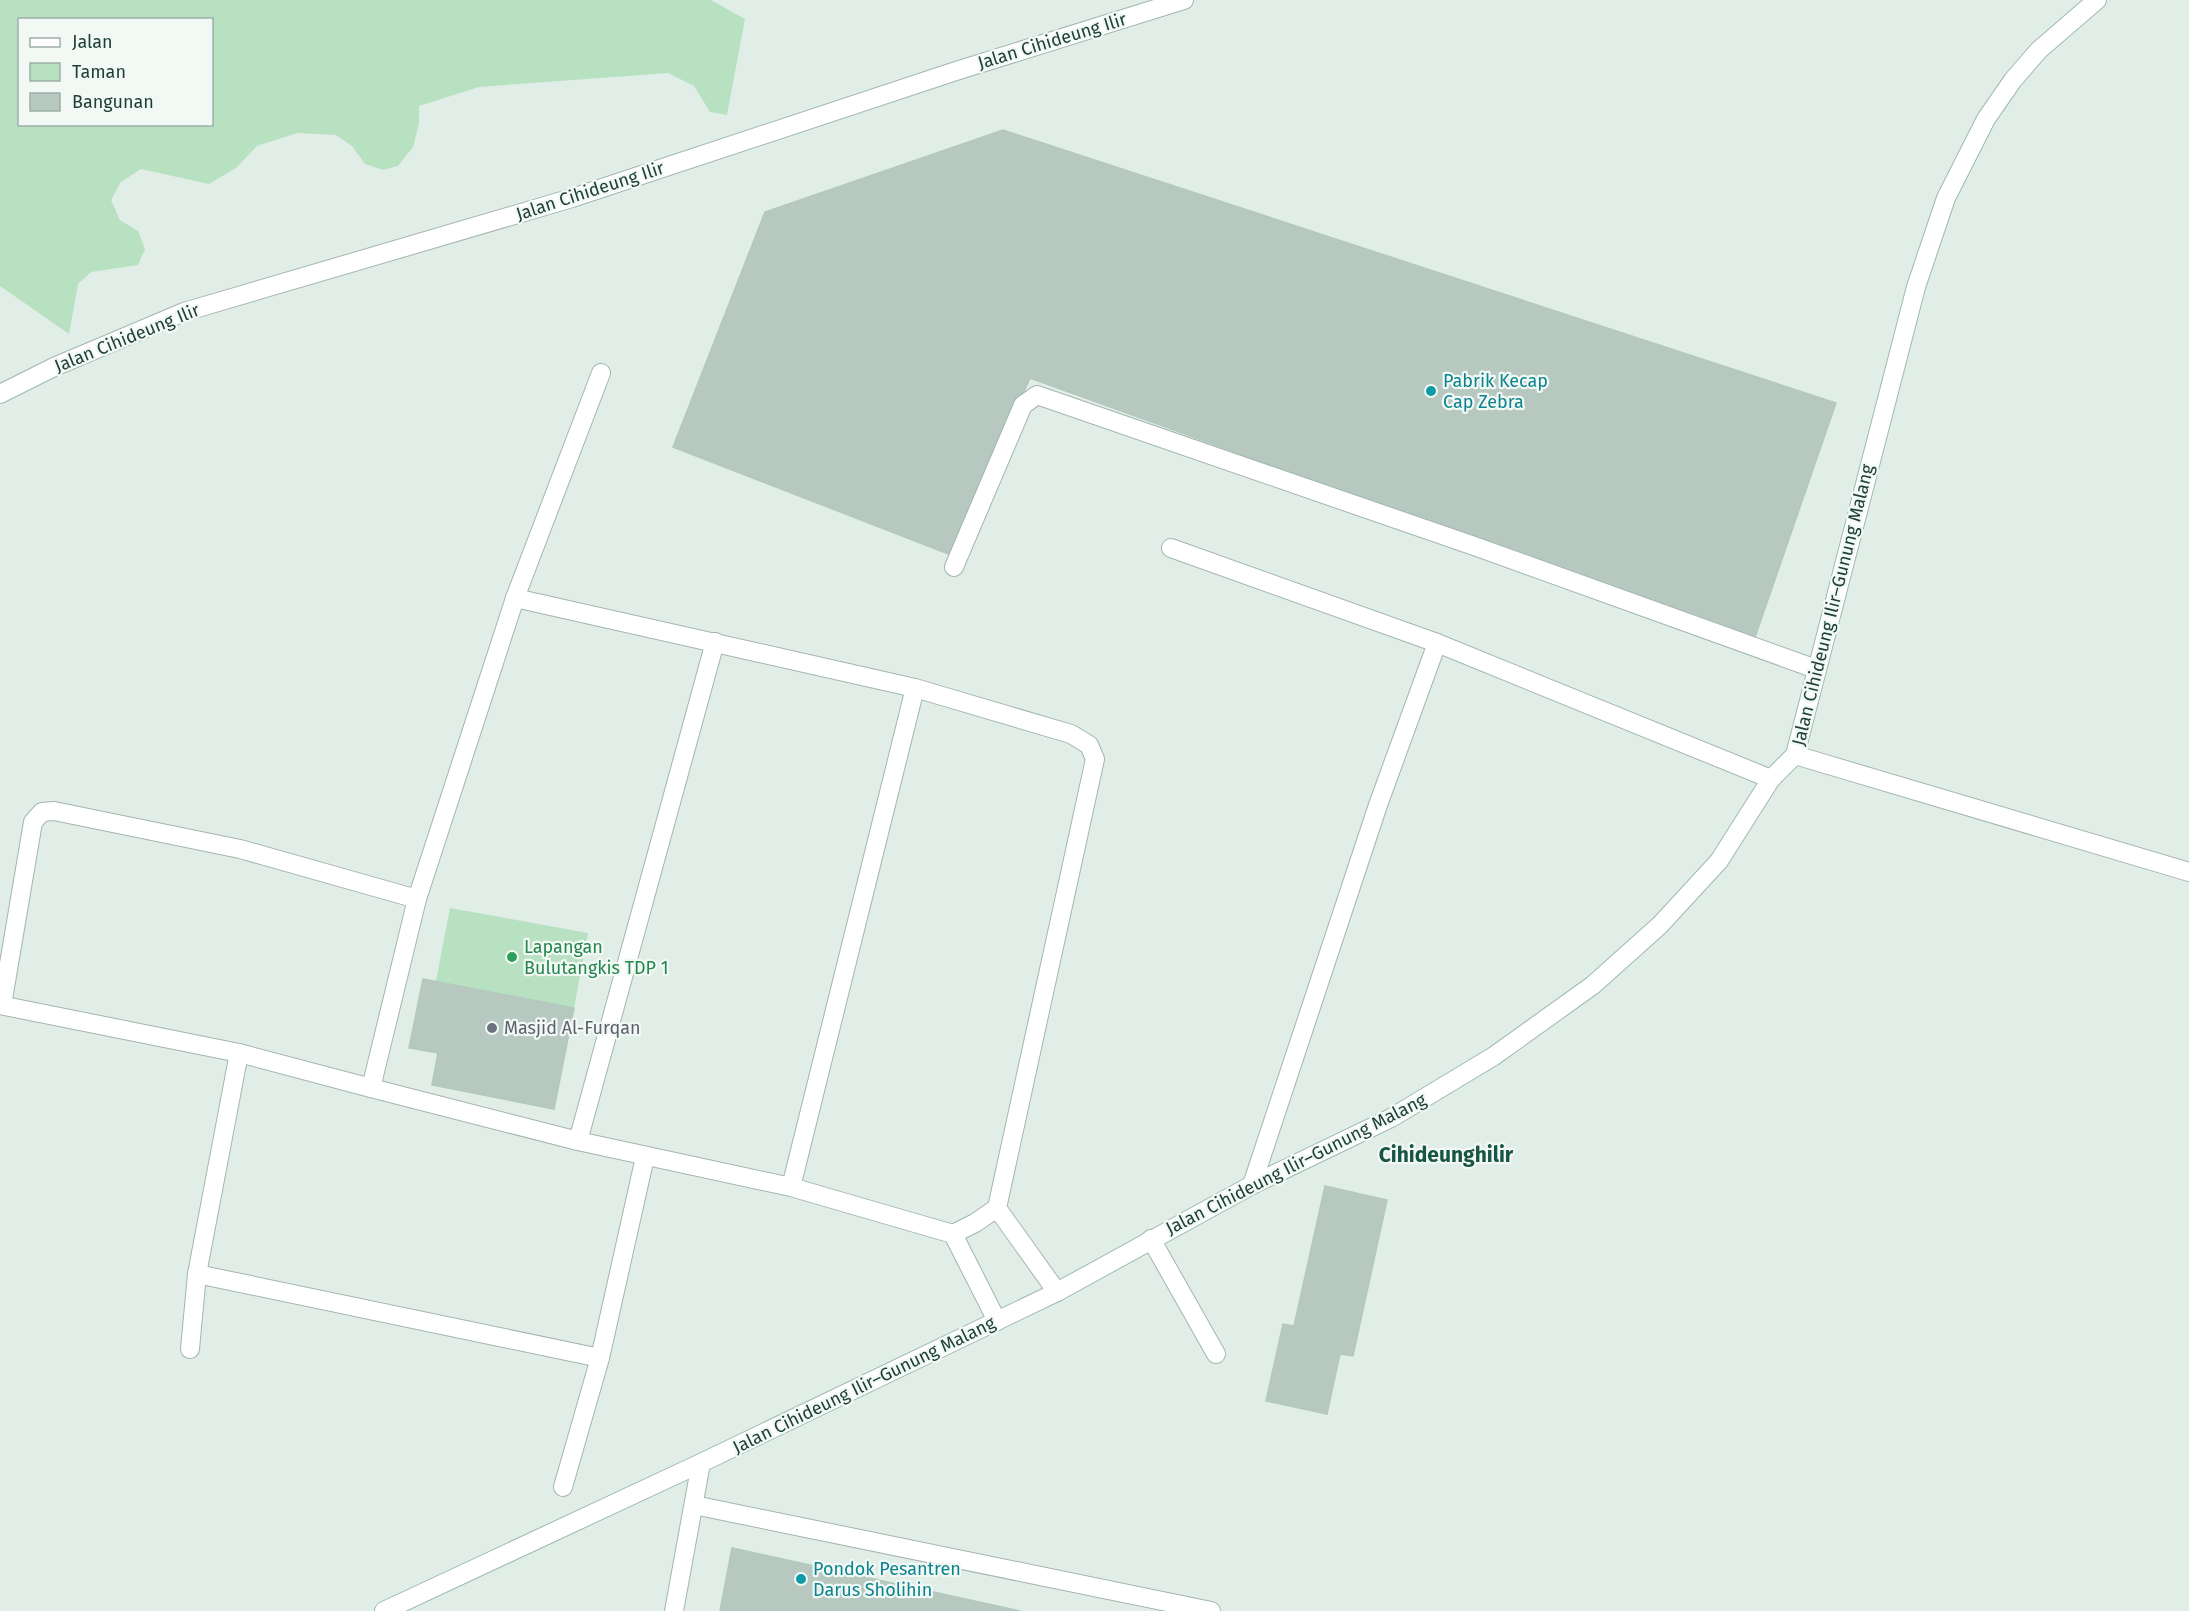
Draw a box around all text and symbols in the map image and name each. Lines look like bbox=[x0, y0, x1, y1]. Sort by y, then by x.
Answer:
street label: Jalan Cihideung Ilir bbox=[975, 8, 1129, 74]
legend bbox=[18, 18, 213, 126]
text: Jalan bbox=[72, 31, 113, 53]
text: Taman bbox=[72, 61, 126, 83]
text: Bangunan bbox=[72, 91, 154, 113]
street label: Jalan Cihideung Ilir bbox=[513, 157, 667, 225]
street label: Jalan Cihideung Ilir bbox=[51, 299, 203, 377]
place label: Pabrik Kecap Cap Zebra bbox=[1443, 370, 1548, 413]
marker: Pabrik Kecap Cap Zebra bbox=[1424, 384, 1438, 398]
street label: Jalan Cihideung Ilir–Gunung Malang bbox=[1787, 461, 1879, 748]
place label: Lapangan Bulutangkis TDP 1 bbox=[524, 936, 669, 979]
marker: Lapangan Bulutangkis TDP 1 bbox=[505, 950, 519, 964]
place label: Masjid Al-Furqan bbox=[504, 1017, 641, 1039]
marker: Masjid Al-Furqan bbox=[485, 1021, 499, 1035]
street label: Jalan Cihideung Ilir–Gunung Malang bbox=[1162, 1088, 1430, 1239]
district label: Cihideunghilir bbox=[1379, 1142, 1514, 1168]
street label: Jalan Cihideung Ilir–Gunung Malang bbox=[729, 1311, 999, 1458]
place label: Pondok Pesantren Darus Sholihin bbox=[813, 1558, 961, 1601]
marker: Pondok Pesantren Darus Sholihin bbox=[794, 1572, 808, 1586]

